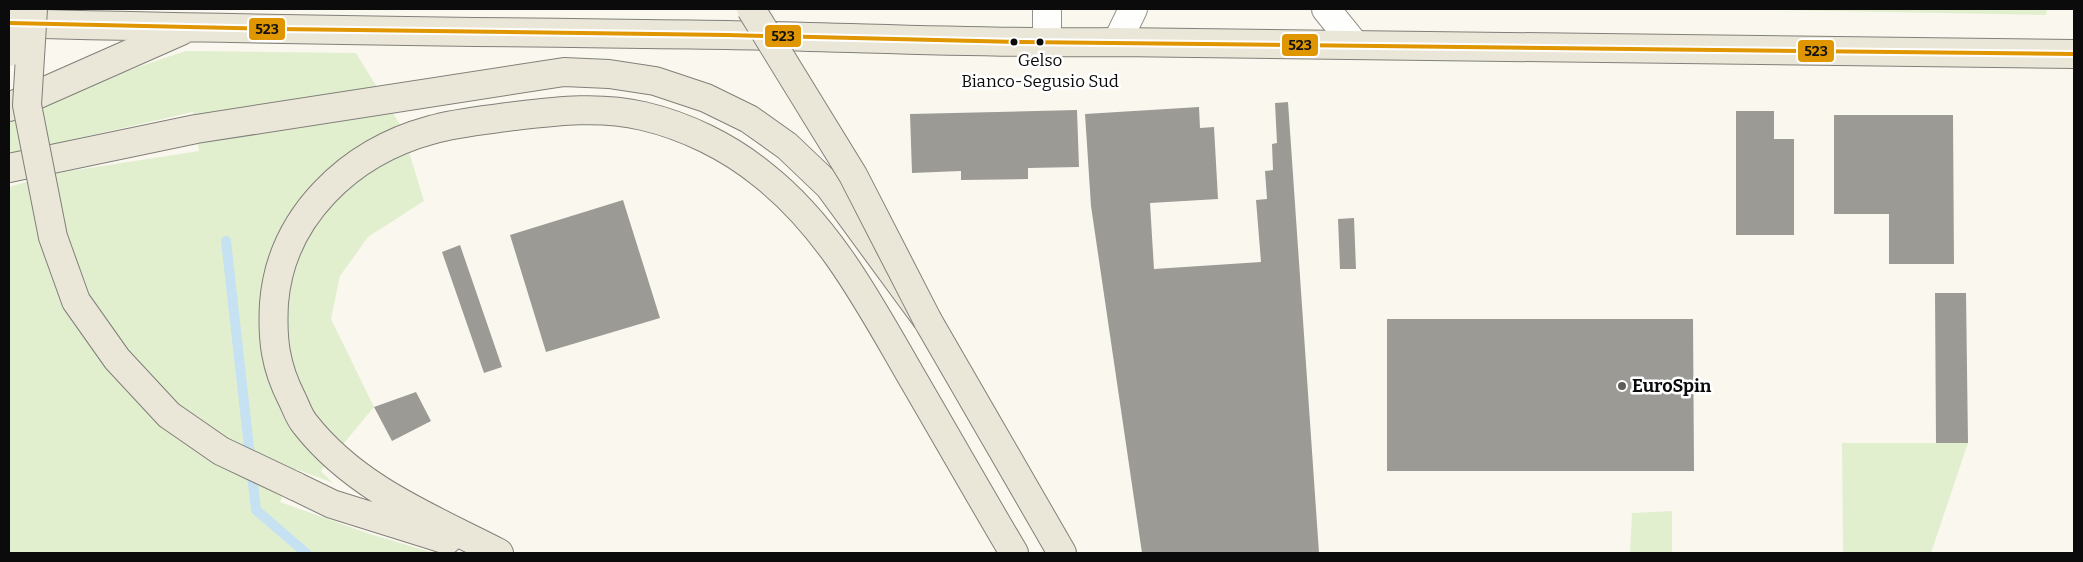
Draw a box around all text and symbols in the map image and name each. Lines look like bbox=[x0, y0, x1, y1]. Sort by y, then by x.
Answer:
line badge: 523 bbox=[248, 17, 286, 41]
text: 523 bbox=[255, 21, 279, 38]
line badge: 523 bbox=[764, 24, 802, 48]
text: 523 bbox=[771, 28, 795, 45]
line badge: 523 bbox=[1281, 33, 1319, 57]
unlabelled marker bbox=[1009, 37, 1019, 47]
marker: Gelso Bianco-Segusio Sud bbox=[1035, 37, 1045, 47]
text: 523 bbox=[1288, 37, 1312, 54]
line badge: 523 bbox=[1797, 39, 1835, 63]
text: 523 bbox=[1804, 43, 1828, 60]
place label: Gelso Bianco-Segusio Sud bbox=[961, 50, 1119, 92]
place label: EuroSpin bbox=[1632, 375, 1712, 397]
marker: EuroSpin bbox=[1616, 380, 1628, 392]

